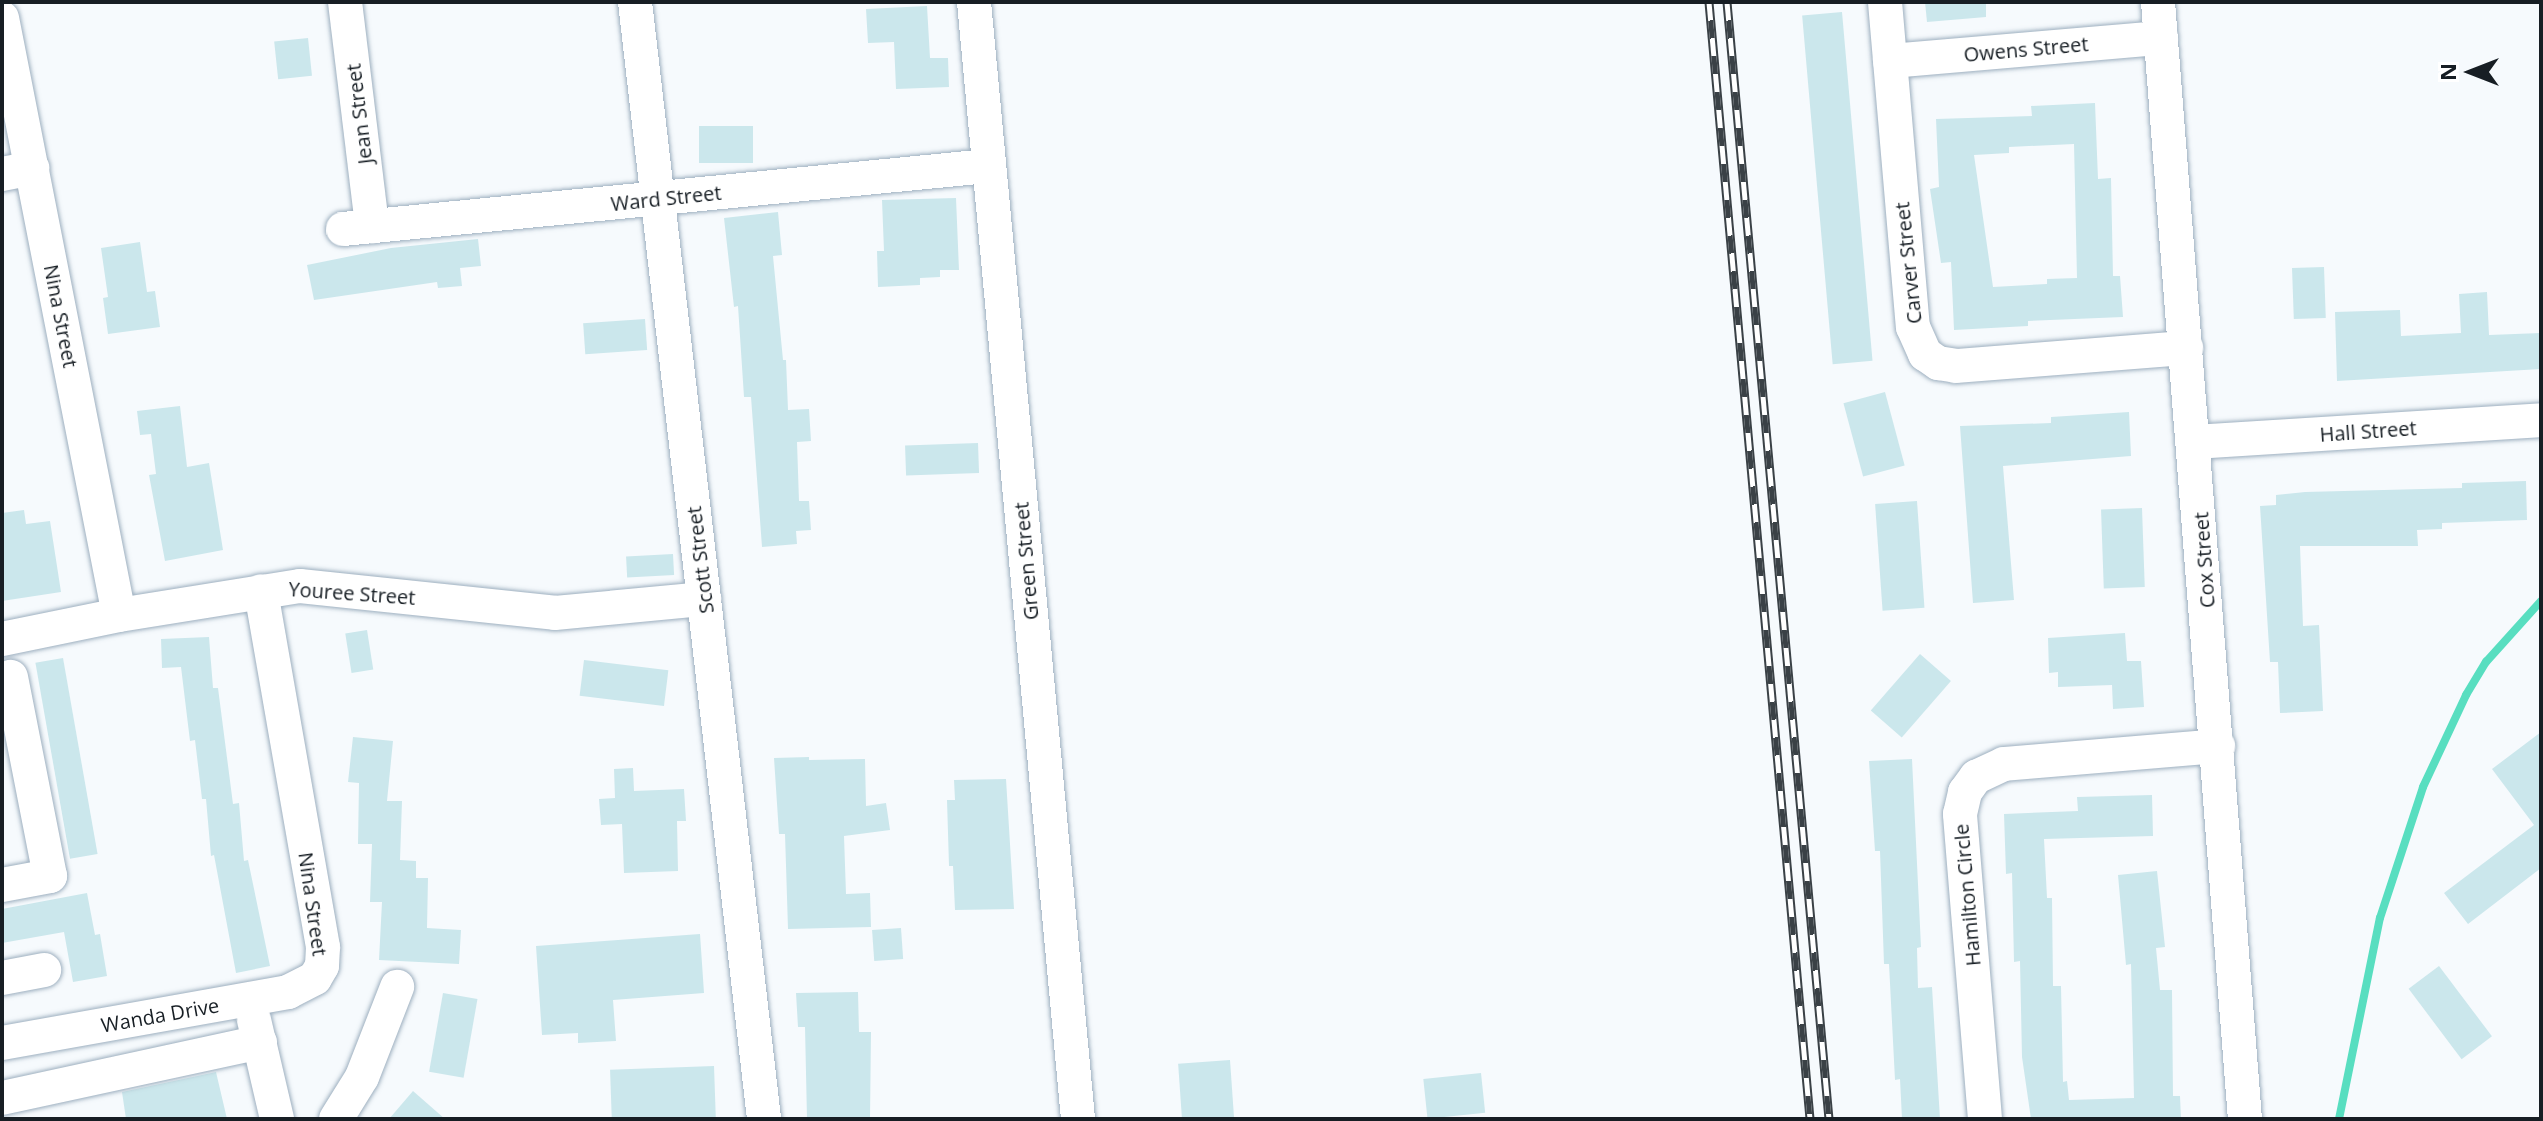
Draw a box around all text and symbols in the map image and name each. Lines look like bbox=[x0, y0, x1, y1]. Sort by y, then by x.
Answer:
street label: Owens Street bbox=[1963, 32, 2089, 66]
north arrow bbox=[2431, 32, 2511, 112]
street label: Jean Street bbox=[341, 62, 377, 166]
text: N bbox=[2432, 63, 2462, 81]
street label: Ward Street bbox=[610, 180, 722, 216]
street label: Carver Street bbox=[1890, 201, 1926, 325]
street label: Nina Street bbox=[39, 262, 83, 370]
street label: Hall Street bbox=[2319, 416, 2417, 446]
street label: Green Street bbox=[1009, 501, 1043, 621]
street label: Scott Street bbox=[682, 505, 718, 615]
street label: Cox Street bbox=[2189, 511, 2219, 609]
street label: Youree Street bbox=[288, 577, 416, 609]
street label: Hamilton Circle bbox=[1949, 823, 1985, 967]
street label: Nina Street bbox=[294, 851, 332, 957]
street label: Wanda Drive bbox=[99, 993, 221, 1037]

